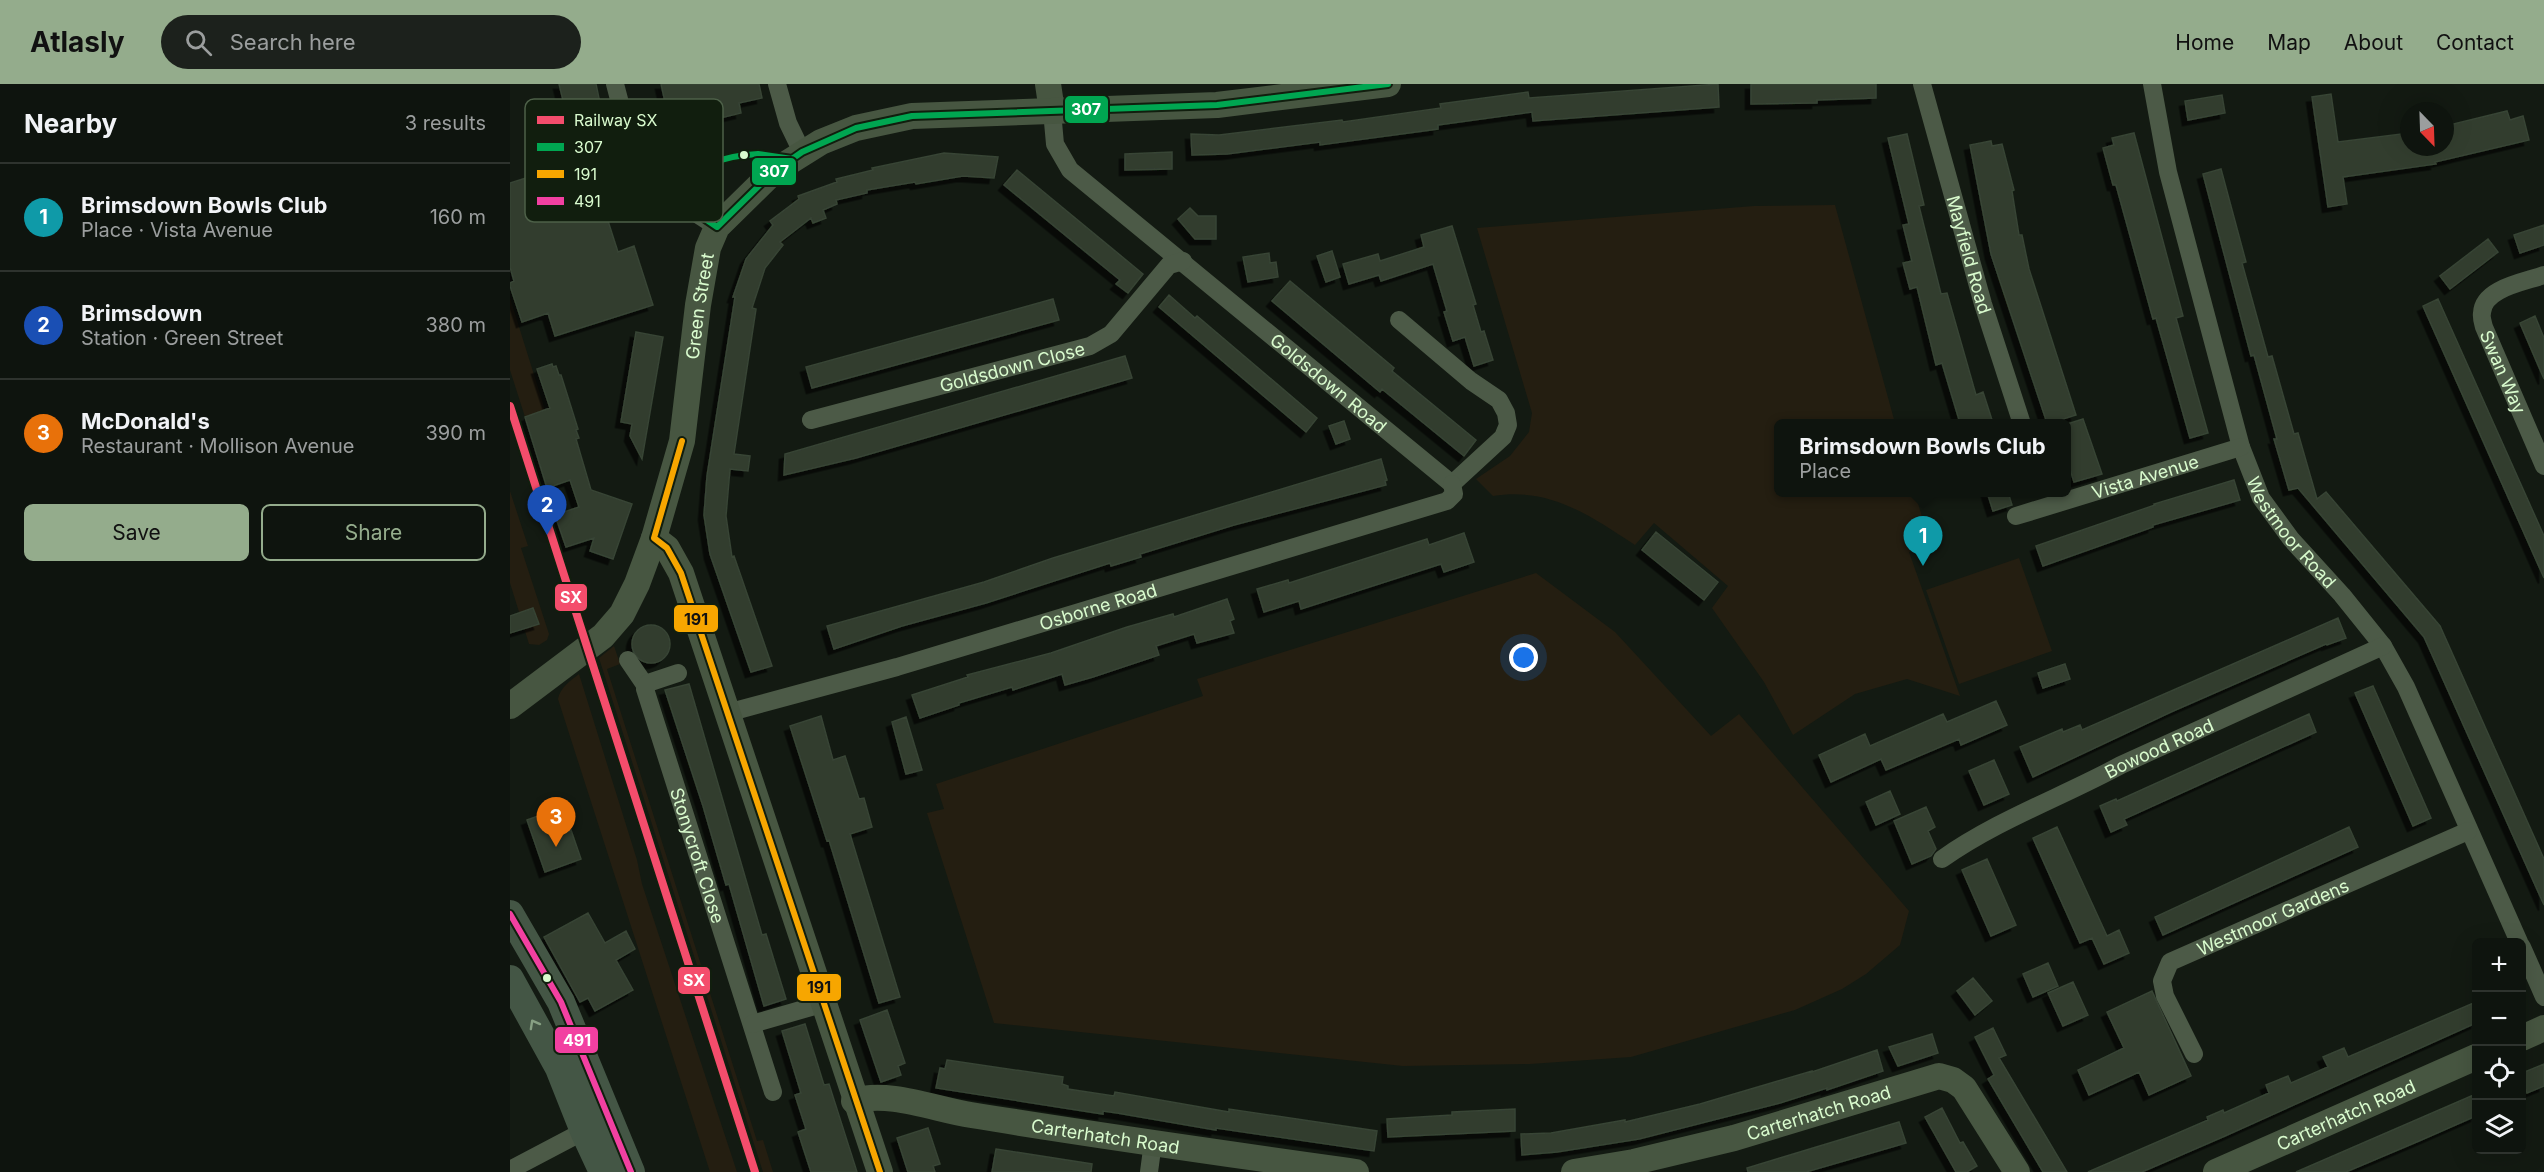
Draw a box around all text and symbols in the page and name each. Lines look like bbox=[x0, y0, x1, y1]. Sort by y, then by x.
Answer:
search box bbox=[161, 15, 581, 69]
text: Atlasly bbox=[30, 25, 125, 59]
icon: search bbox=[182, 26, 215, 59]
text: Search here bbox=[230, 29, 356, 55]
text: Home bbox=[2175, 30, 2234, 55]
text: Map bbox=[2267, 30, 2311, 55]
text: About bbox=[2344, 30, 2403, 55]
text: Contact bbox=[2436, 30, 2514, 55]
line badge: 307 bbox=[1064, 95, 1109, 124]
legend bbox=[525, 99, 723, 222]
text: 307 bbox=[1071, 99, 1101, 119]
north arrow bbox=[2400, 102, 2454, 156]
text: Nearby bbox=[24, 108, 117, 139]
text: Railway SX bbox=[574, 110, 657, 130]
text: 3 results bbox=[405, 111, 486, 135]
text: 307 bbox=[574, 137, 603, 157]
unlabelled marker bbox=[738, 149, 750, 161]
line badge: 307 bbox=[751, 157, 797, 186]
text: 307 bbox=[759, 161, 789, 181]
text: 191 bbox=[574, 164, 597, 184]
text: 491 bbox=[574, 191, 601, 211]
text: Brimsdown Bowls Club bbox=[81, 192, 327, 218]
street label: Mayfield Road bbox=[1943, 193, 1996, 316]
text: 1 bbox=[39, 205, 48, 229]
text: 160 m bbox=[430, 205, 486, 229]
text: Place · Vista Avenue bbox=[81, 218, 273, 242]
street label: Green Street bbox=[681, 251, 717, 361]
text: Brimsdown bbox=[81, 300, 203, 326]
text: 2 bbox=[37, 313, 50, 337]
text: 380 m bbox=[426, 313, 486, 337]
text: Station · Green Street bbox=[81, 326, 283, 350]
street label: Swan Way bbox=[2476, 327, 2531, 417]
street label: Goldsdown Road bbox=[1266, 329, 1391, 437]
street label: Goldsdown Close bbox=[937, 337, 1087, 396]
text: McDonald's bbox=[81, 408, 210, 434]
popup bbox=[1774, 419, 2071, 497]
text: 3 bbox=[37, 421, 50, 445]
text: 390 m bbox=[425, 421, 486, 445]
text: Brimsdown Bowls Club bbox=[1799, 433, 2046, 459]
text: Restaurant · Mollison Avenue bbox=[81, 434, 354, 458]
street label: Vista Avenue bbox=[2089, 450, 2201, 503]
text: Place bbox=[1799, 459, 1851, 483]
street label: Westmoor Road bbox=[2243, 473, 2341, 592]
pin: 2 bbox=[528, 486, 567, 535]
button: Save bbox=[24, 504, 249, 561]
button: Share bbox=[261, 504, 486, 561]
pin: 1 bbox=[1904, 516, 1942, 566]
street label: Osborne Road bbox=[1037, 579, 1159, 634]
line badge: SX bbox=[554, 583, 588, 612]
text: SX bbox=[560, 587, 582, 607]
line badge: 191 bbox=[673, 604, 719, 633]
text: 191 bbox=[684, 609, 708, 629]
your location bbox=[1509, 643, 1538, 672]
street label: Bowood Road bbox=[2101, 714, 2217, 782]
street label: Stonycroft Close bbox=[667, 785, 729, 926]
pin: 3 bbox=[536, 798, 576, 847]
street label: Westmoor Gardens bbox=[2194, 874, 2352, 959]
map controls bbox=[2472, 938, 2526, 1154]
button: + bbox=[2472, 938, 2526, 992]
line badge: SX bbox=[677, 966, 711, 995]
text: SX bbox=[683, 970, 705, 990]
unlabelled marker bbox=[541, 972, 553, 984]
line badge: 191 bbox=[796, 973, 842, 1002]
text: 191 bbox=[807, 977, 831, 997]
button: − bbox=[2472, 992, 2526, 1046]
one-way arrow bbox=[530, 1020, 542, 1030]
line badge: 491 bbox=[554, 1026, 599, 1054]
text: 491 bbox=[563, 1030, 591, 1050]
button: locate bbox=[2472, 1046, 2526, 1100]
street label: Carterhatch Road bbox=[2273, 1075, 2418, 1154]
street label: Carterhatch Road bbox=[1744, 1081, 1893, 1144]
button: layers bbox=[2472, 1100, 2526, 1154]
street label: Carterhatch Road bbox=[1030, 1114, 1181, 1157]

